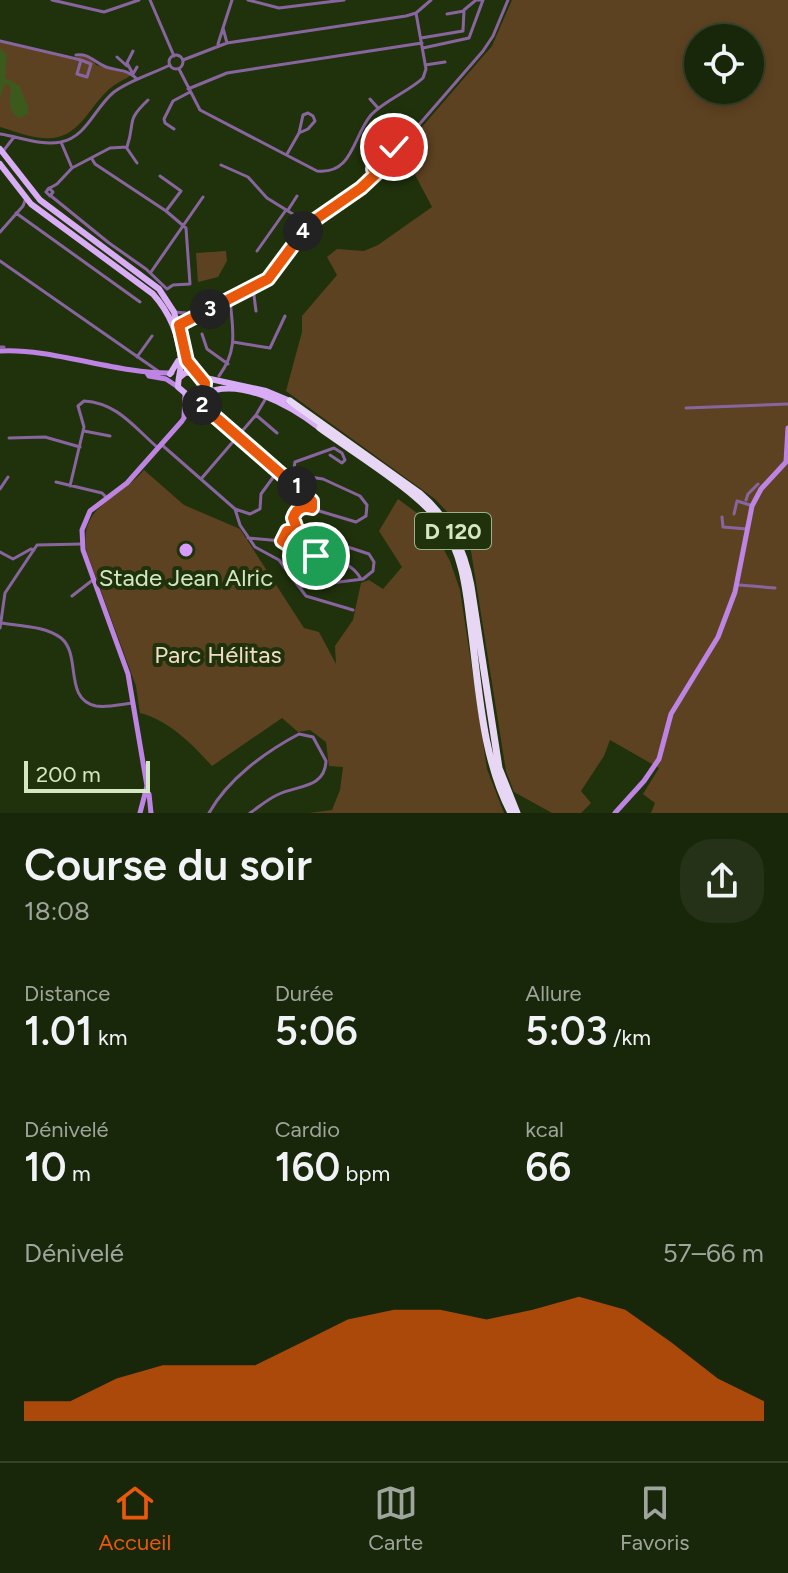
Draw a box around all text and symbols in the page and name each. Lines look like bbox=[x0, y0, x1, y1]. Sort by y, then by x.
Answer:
map controls bbox=[684, 24, 764, 104]
button: locate bbox=[684, 24, 764, 104]
pin bbox=[360, 113, 428, 181]
icon: check bbox=[372, 125, 416, 169]
pin: 4 bbox=[283, 211, 323, 251]
text: 4 bbox=[296, 217, 310, 244]
pin: 3 bbox=[190, 289, 230, 329]
text: 3 bbox=[204, 295, 216, 322]
pin: 2 bbox=[182, 385, 222, 425]
text: 2 bbox=[196, 391, 208, 418]
pin: 1 bbox=[277, 466, 317, 506]
text: 1 bbox=[292, 472, 302, 499]
road number: D 120 bbox=[415, 513, 491, 549]
pin bbox=[282, 522, 350, 590]
icon: arrive bbox=[294, 534, 338, 578]
marker: Stade Jean Alric bbox=[177, 541, 195, 559]
place label: Stade Jean Alric bbox=[99, 563, 273, 592]
park label: Parc Hélitas bbox=[154, 640, 282, 669]
scale bar bbox=[24, 757, 150, 793]
text: 200 m bbox=[36, 761, 101, 788]
text: Course du soir bbox=[24, 838, 312, 891]
button: share bbox=[680, 839, 764, 923]
text: 18:08 bbox=[24, 895, 90, 927]
text: Distance bbox=[24, 980, 110, 1007]
text: Durée bbox=[275, 980, 334, 1007]
text: Allure bbox=[525, 980, 582, 1007]
text: 1.01 bbox=[24, 1007, 93, 1055]
text: 5:06 bbox=[275, 1007, 358, 1055]
text: 5:03 bbox=[525, 1007, 608, 1055]
text: km bbox=[93, 1024, 127, 1051]
text: /km bbox=[608, 1024, 651, 1051]
text: Dénivelé bbox=[24, 1116, 109, 1143]
text: Cardio bbox=[275, 1116, 340, 1143]
text: kcal bbox=[525, 1116, 564, 1143]
text: 10 bbox=[24, 1143, 67, 1191]
text: 160 bbox=[275, 1143, 340, 1191]
text: 66 bbox=[525, 1143, 571, 1191]
text: m bbox=[67, 1160, 91, 1187]
text: bpm bbox=[340, 1160, 390, 1187]
text: Dénivelé bbox=[24, 1237, 124, 1269]
text: 57–66 m bbox=[663, 1237, 764, 1269]
tab: Accueil bbox=[98, 1481, 171, 1556]
tab: Carte bbox=[368, 1481, 423, 1556]
tab: Favoris bbox=[620, 1481, 690, 1556]

